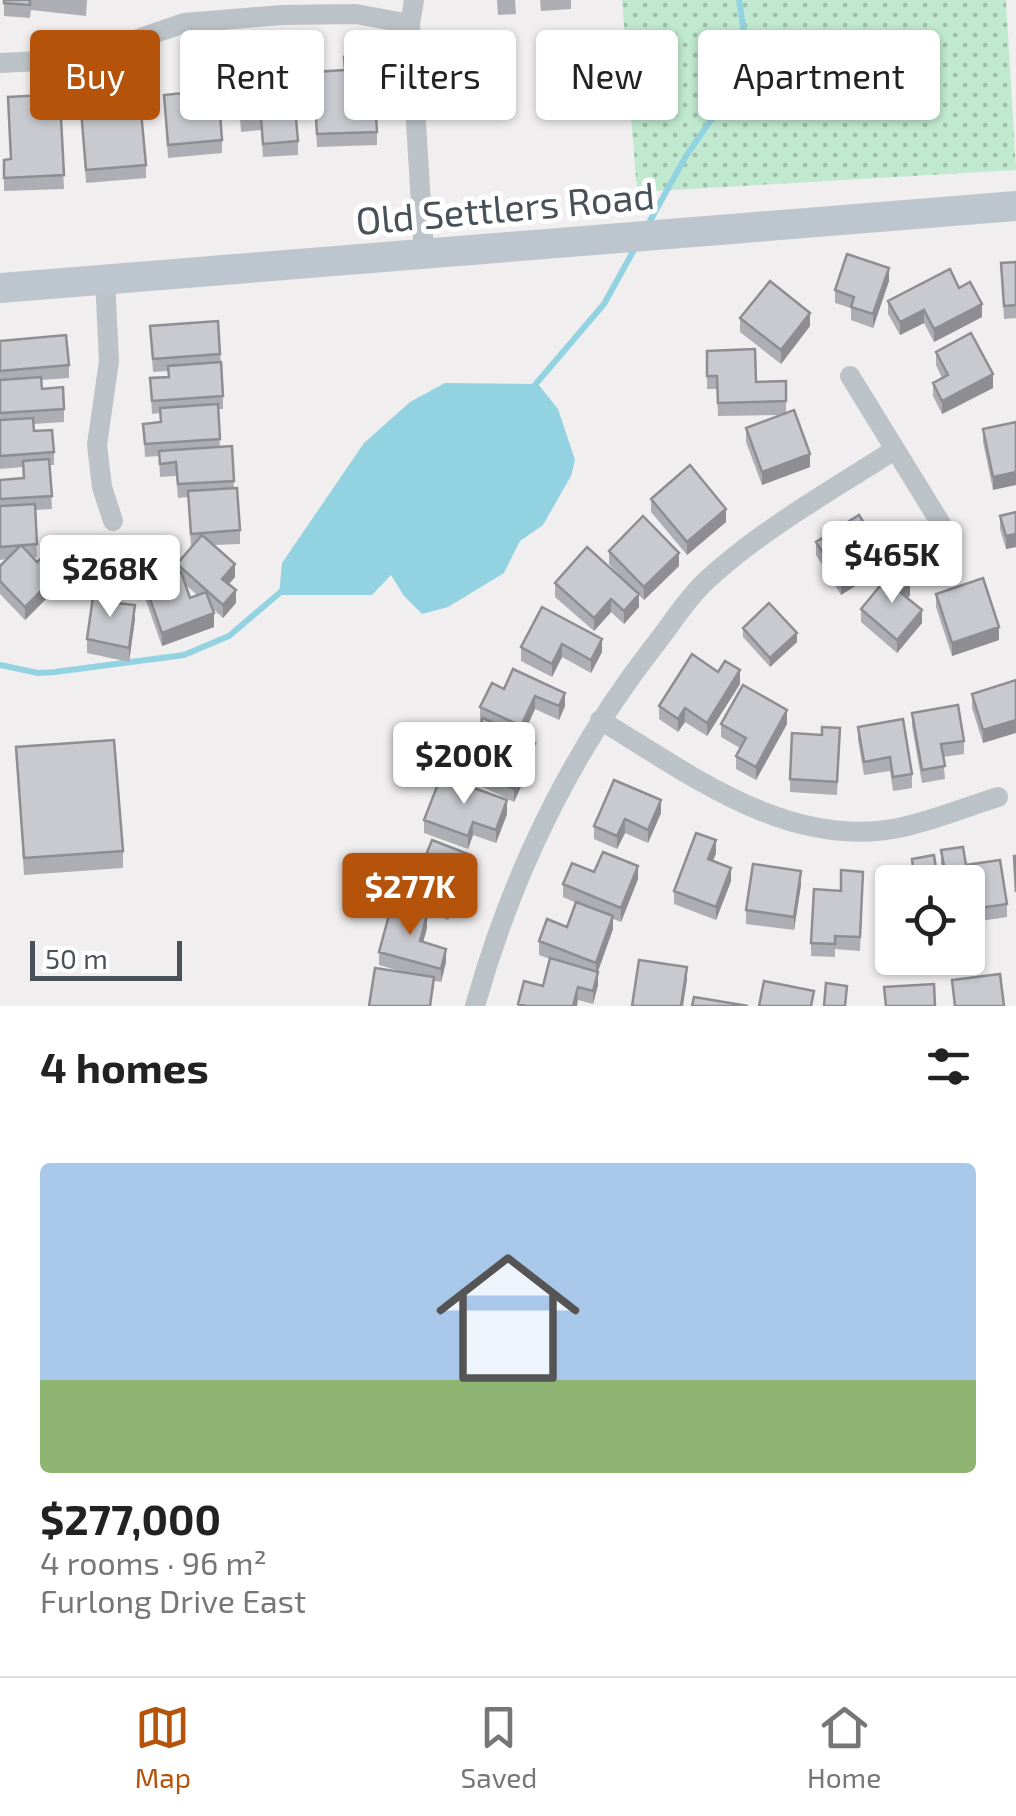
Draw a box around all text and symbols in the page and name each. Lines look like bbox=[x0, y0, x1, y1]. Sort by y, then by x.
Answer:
chip: Buy bbox=[30, 30, 160, 120]
chip: Rent bbox=[180, 30, 324, 120]
chip: Filters bbox=[344, 30, 516, 120]
chip: New bbox=[536, 30, 678, 120]
chip: Apartment bbox=[698, 30, 940, 120]
street label: Old Settlers Road bbox=[354, 171, 656, 243]
pin: $465K bbox=[822, 521, 962, 606]
text: $465K bbox=[844, 534, 940, 572]
pin: $268K bbox=[40, 535, 180, 620]
text: $268K bbox=[62, 548, 158, 586]
pin: $200K bbox=[394, 722, 534, 807]
text: $200K bbox=[415, 735, 513, 773]
pin: $277K bbox=[340, 853, 480, 938]
map controls bbox=[875, 865, 985, 975]
button: locate bbox=[875, 865, 985, 975]
text: $277K bbox=[364, 866, 456, 904]
scale bar bbox=[30, 936, 182, 980]
text: 50 m bbox=[45, 941, 108, 975]
icon: filters bbox=[921, 1039, 976, 1094]
text: 4 homes bbox=[40, 1041, 209, 1091]
icon: home bbox=[418, 1228, 598, 1408]
text: $277,000 bbox=[40, 1493, 221, 1543]
text: 4 rooms · 96 m² bbox=[40, 1543, 267, 1581]
text: Furlong Drive East bbox=[40, 1581, 306, 1619]
tab: Map bbox=[135, 1700, 191, 1794]
tab: Saved bbox=[461, 1700, 537, 1794]
tab: Home bbox=[807, 1700, 881, 1794]

